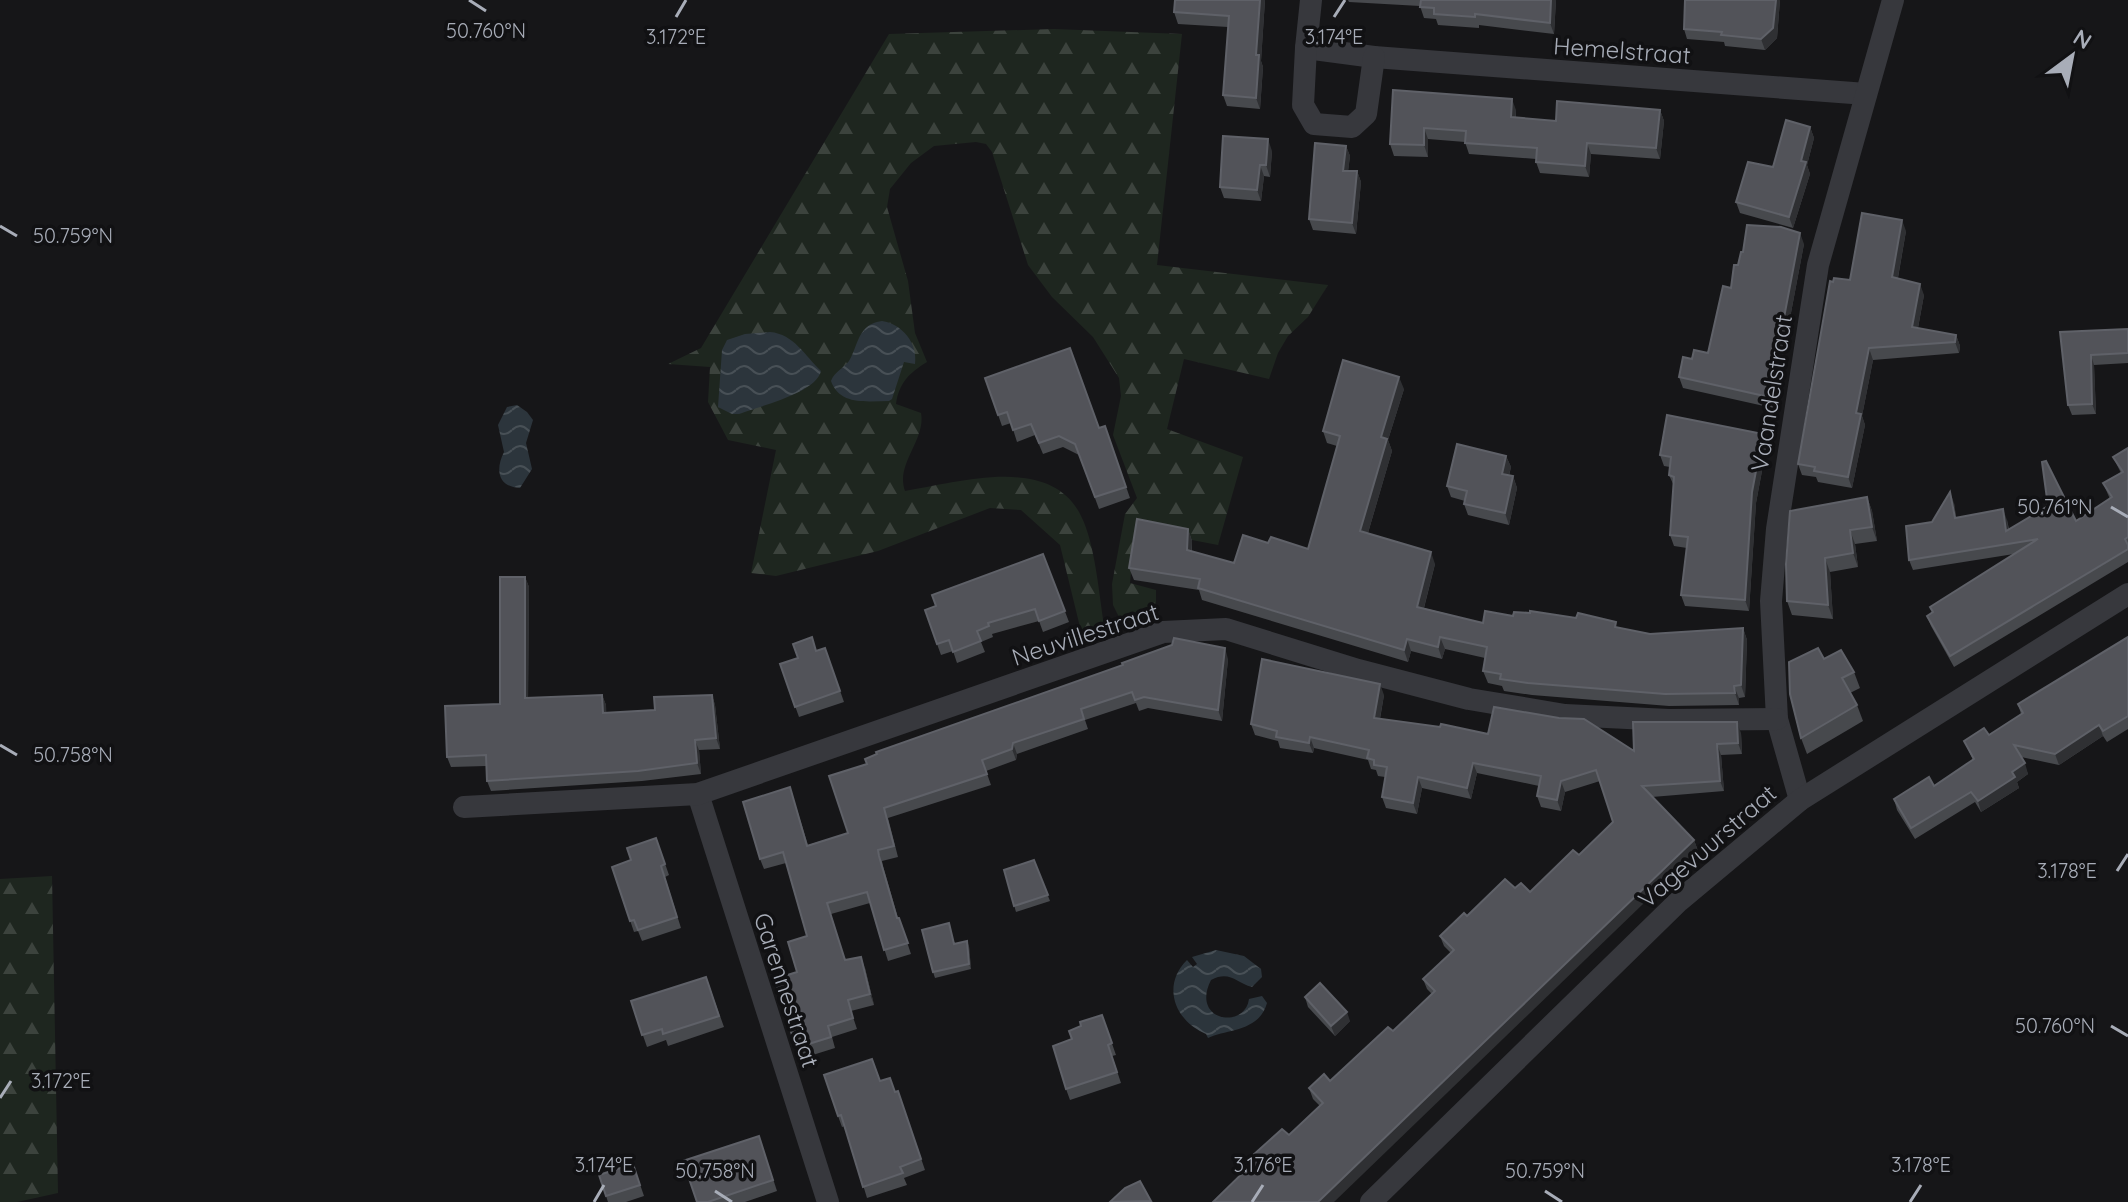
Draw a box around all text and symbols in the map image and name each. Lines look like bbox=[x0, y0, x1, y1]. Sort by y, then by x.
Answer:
north arrow bbox=[2032, 16, 2112, 96]
text: 50.760°N bbox=[446, 18, 526, 43]
text: N bbox=[2068, 23, 2097, 55]
text: 3.172°E bbox=[646, 24, 706, 49]
text: 3.174°E bbox=[1305, 24, 1363, 49]
street label: Hemelstraat bbox=[1552, 30, 1692, 70]
text: 50.759°N bbox=[33, 223, 113, 248]
street label: Vaandelstraat bbox=[1744, 312, 1798, 474]
text: 50.761°N bbox=[2017, 494, 2093, 519]
street label: Neuvillestraat bbox=[1008, 596, 1162, 672]
text: 50.758°N bbox=[33, 742, 113, 767]
street label: Vagevuurstraat bbox=[1632, 778, 1782, 914]
text: 3.178°E bbox=[2037, 858, 2097, 883]
street label: Garennestraat bbox=[748, 909, 826, 1071]
text: 50.760°N bbox=[2015, 1013, 2095, 1038]
text: 3.172°E bbox=[31, 1068, 91, 1093]
text: 3.174°E bbox=[575, 1152, 633, 1177]
text: 3.176°E bbox=[1233, 1152, 1293, 1177]
text: 3.178°E bbox=[1891, 1152, 1951, 1177]
text: 50.758°N bbox=[675, 1158, 755, 1183]
text: 50.759°N bbox=[1505, 1158, 1585, 1183]

